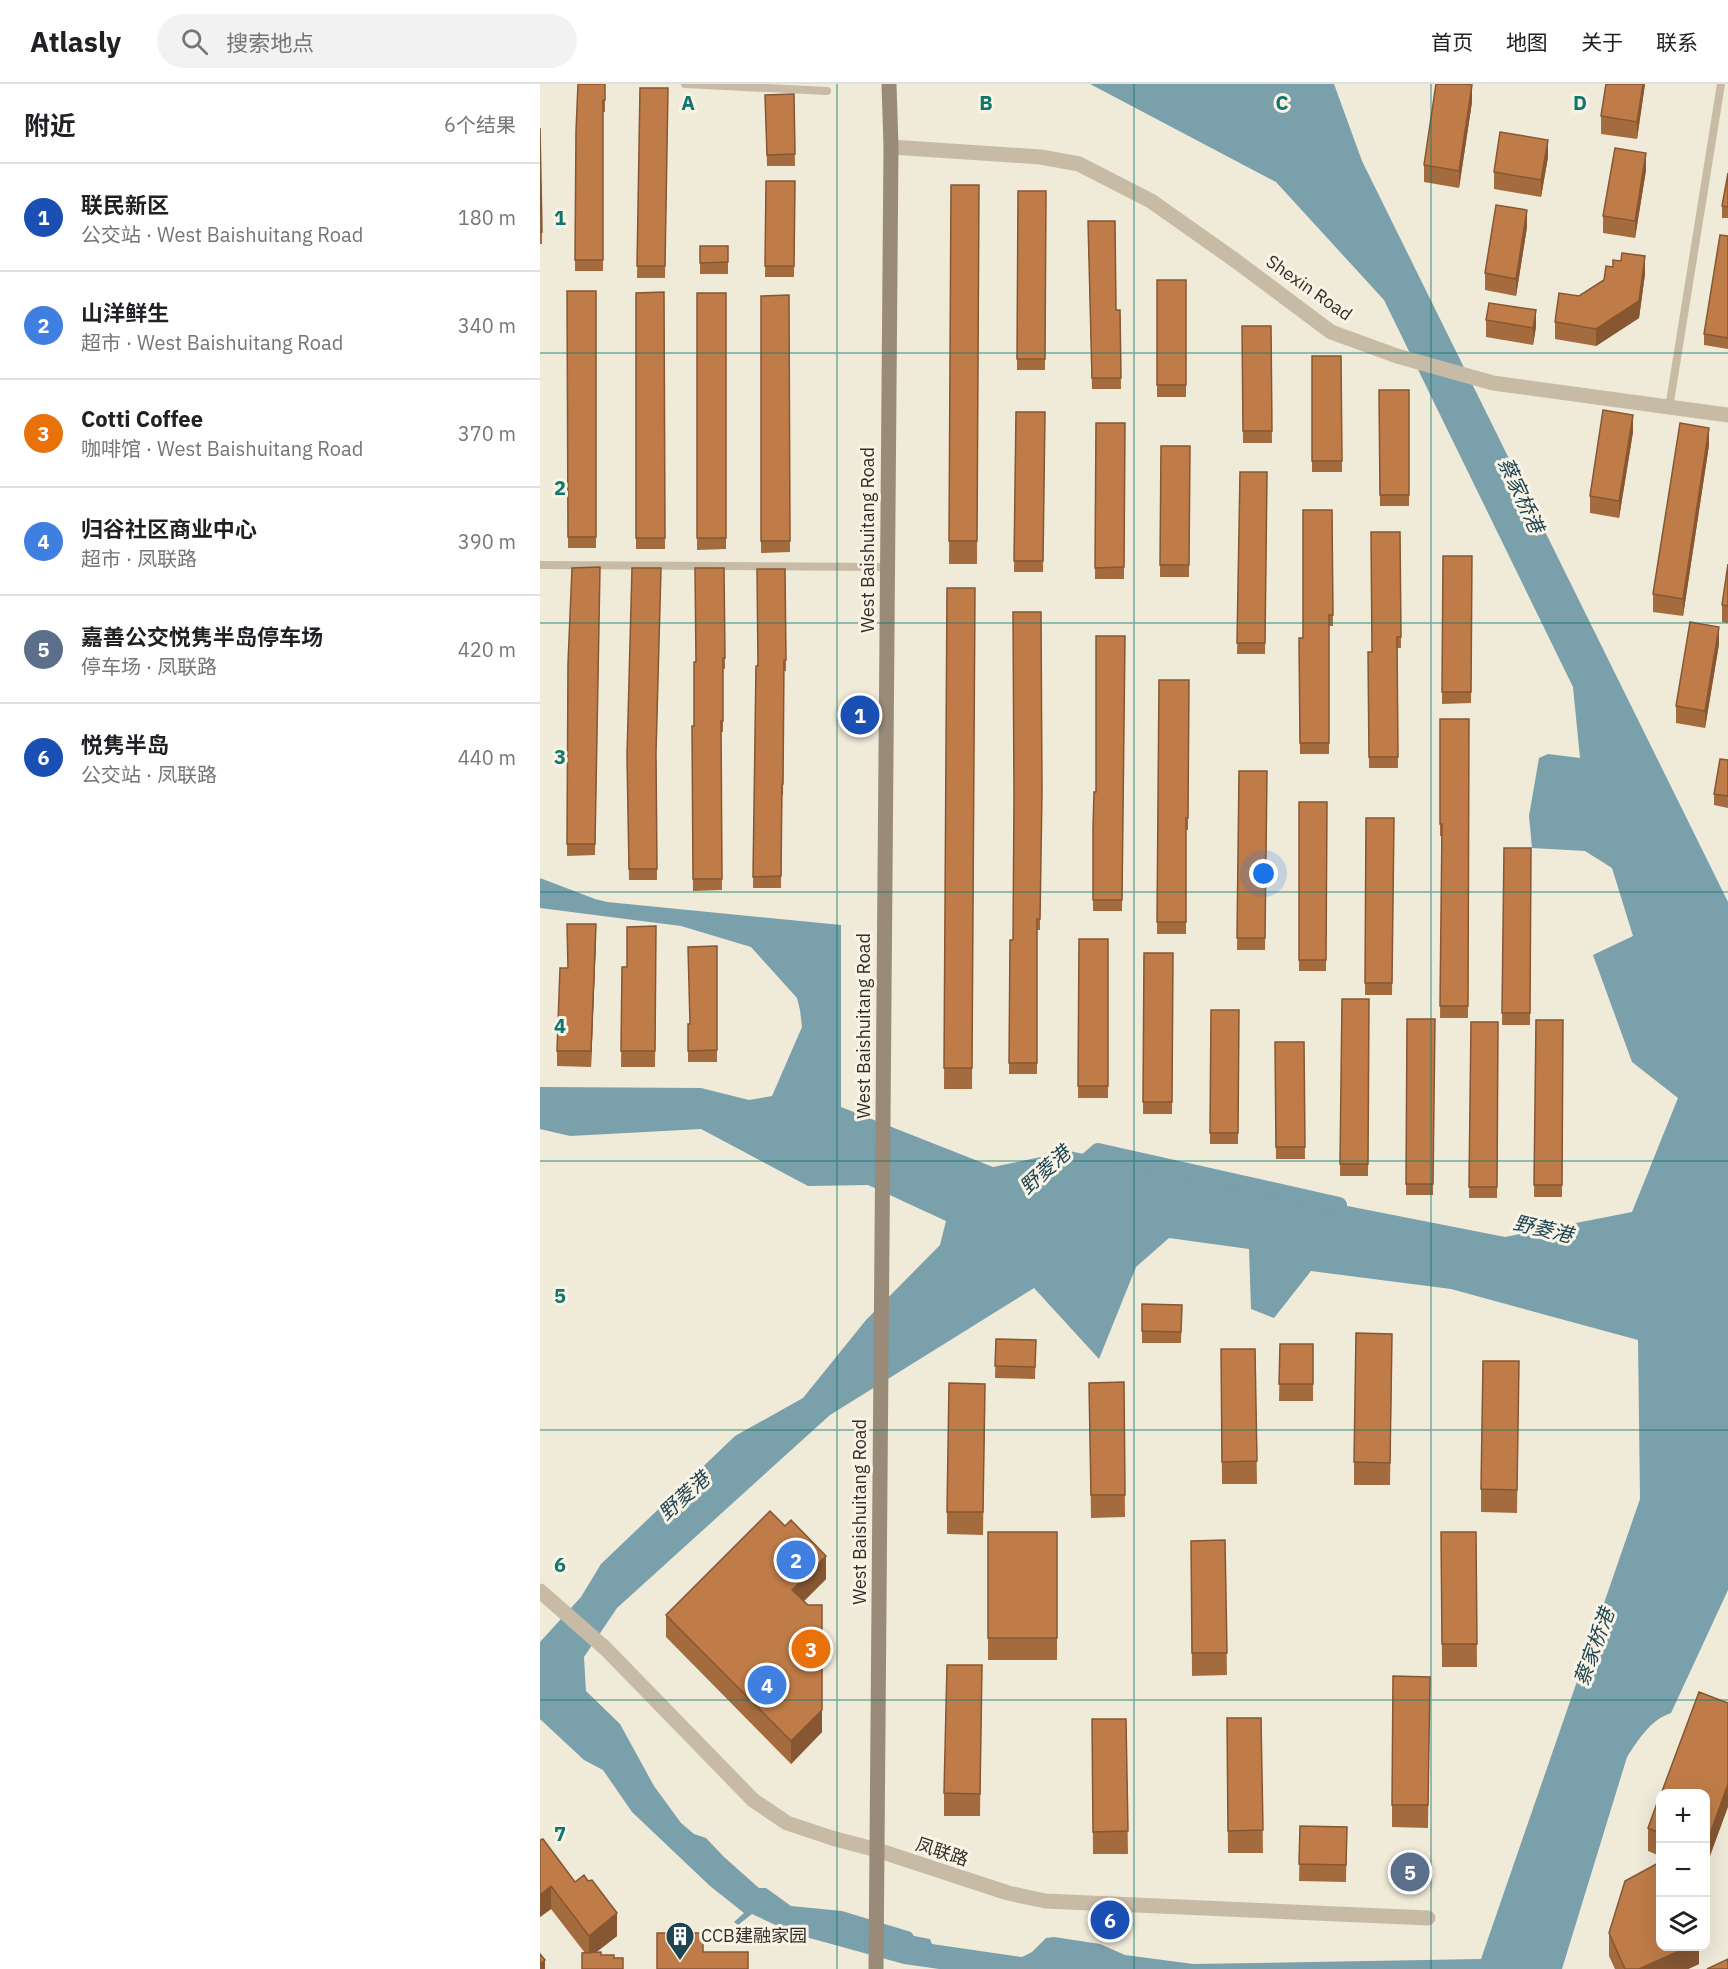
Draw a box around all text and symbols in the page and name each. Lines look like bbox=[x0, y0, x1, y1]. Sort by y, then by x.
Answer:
search box bbox=[157, 14, 577, 68]
text: Atlasly bbox=[30, 23, 121, 60]
icon: search bbox=[178, 25, 211, 58]
text: 搜索地点 bbox=[226, 28, 314, 57]
text: 首页 bbox=[1431, 28, 1473, 56]
text: 地图 bbox=[1506, 28, 1548, 56]
text: 关于 bbox=[1581, 28, 1623, 56]
text: 联系 bbox=[1656, 28, 1698, 56]
text: A bbox=[681, 89, 695, 116]
text: B bbox=[979, 89, 993, 116]
text: C bbox=[1275, 89, 1289, 116]
text: D bbox=[1573, 89, 1587, 116]
text: 附近 bbox=[24, 108, 76, 142]
text: 6个结果 bbox=[444, 111, 516, 138]
text: 联民新区 bbox=[81, 190, 169, 219]
text: 1 bbox=[38, 204, 50, 231]
text: 180 m bbox=[458, 204, 516, 231]
text: 1 bbox=[554, 204, 566, 231]
text: 公交站 · West Baishuitang Road bbox=[81, 221, 363, 248]
street label: Shexin Road bbox=[1262, 250, 1357, 326]
text: 山洋鲜生 bbox=[81, 298, 169, 327]
text: 2 bbox=[38, 312, 50, 339]
text: 340 m bbox=[458, 312, 516, 339]
text: 超市 · West Baishuitang Road bbox=[81, 329, 343, 356]
text: Cotti Coffee bbox=[81, 404, 203, 433]
text: 3 bbox=[38, 420, 50, 447]
text: 370 m bbox=[458, 420, 516, 447]
text: 咖啡馆 · West Baishuitang Road bbox=[81, 435, 363, 462]
street label: West Baishuitang Road bbox=[856, 447, 879, 633]
water label: 蔡家桥港 bbox=[1492, 453, 1552, 539]
text: 2 bbox=[554, 474, 566, 501]
text: 归谷社区商业中心 bbox=[81, 514, 257, 543]
text: 4 bbox=[38, 528, 50, 555]
text: 390 m bbox=[458, 528, 516, 555]
text: 超市 · 凤联路 bbox=[81, 545, 197, 572]
text: 嘉善公交悦隽半岛停车场 bbox=[81, 622, 323, 651]
text: 5 bbox=[38, 636, 50, 663]
text: 420 m bbox=[458, 636, 516, 663]
text: 停车场 · 凤联路 bbox=[81, 653, 217, 680]
pin: 1 bbox=[840, 692, 880, 738]
text: 悦隽半岛 bbox=[81, 730, 169, 759]
text: 3 bbox=[554, 743, 566, 770]
text: 6 bbox=[38, 744, 50, 771]
text: 440 m bbox=[458, 744, 516, 771]
text: 公交站 · 凤联路 bbox=[81, 761, 217, 788]
your location bbox=[1249, 859, 1278, 888]
street label: West Baishuitang Road bbox=[852, 933, 875, 1119]
text: 4 bbox=[554, 1012, 566, 1039]
water label: 野菱港 bbox=[1013, 1138, 1078, 1200]
water label: 野菱港 bbox=[1511, 1209, 1578, 1249]
text: 5 bbox=[554, 1282, 566, 1309]
street label: West Baishuitang Road bbox=[848, 1419, 871, 1605]
water label: 野菱港 bbox=[652, 1464, 717, 1526]
pin: 2 bbox=[776, 1538, 816, 1582]
text: 6 bbox=[554, 1551, 566, 1578]
water label: 蔡家桥港 bbox=[1567, 1602, 1621, 1689]
pin: 3 bbox=[792, 1626, 830, 1672]
pin: 4 bbox=[748, 1662, 786, 1708]
map controls bbox=[1656, 1789, 1710, 1951]
button: + bbox=[1656, 1789, 1710, 1843]
text: 7 bbox=[554, 1820, 566, 1847]
street label: 凤联路 bbox=[913, 1832, 971, 1871]
button: − bbox=[1656, 1843, 1710, 1897]
pin: 5 bbox=[1390, 1850, 1430, 1894]
button: layers bbox=[1656, 1897, 1710, 1951]
pin: 6 bbox=[1090, 1898, 1130, 1942]
building icon: CCB建融家园 bbox=[664, 1920, 696, 1962]
place label: CCB建融家园 bbox=[701, 1924, 807, 1947]

